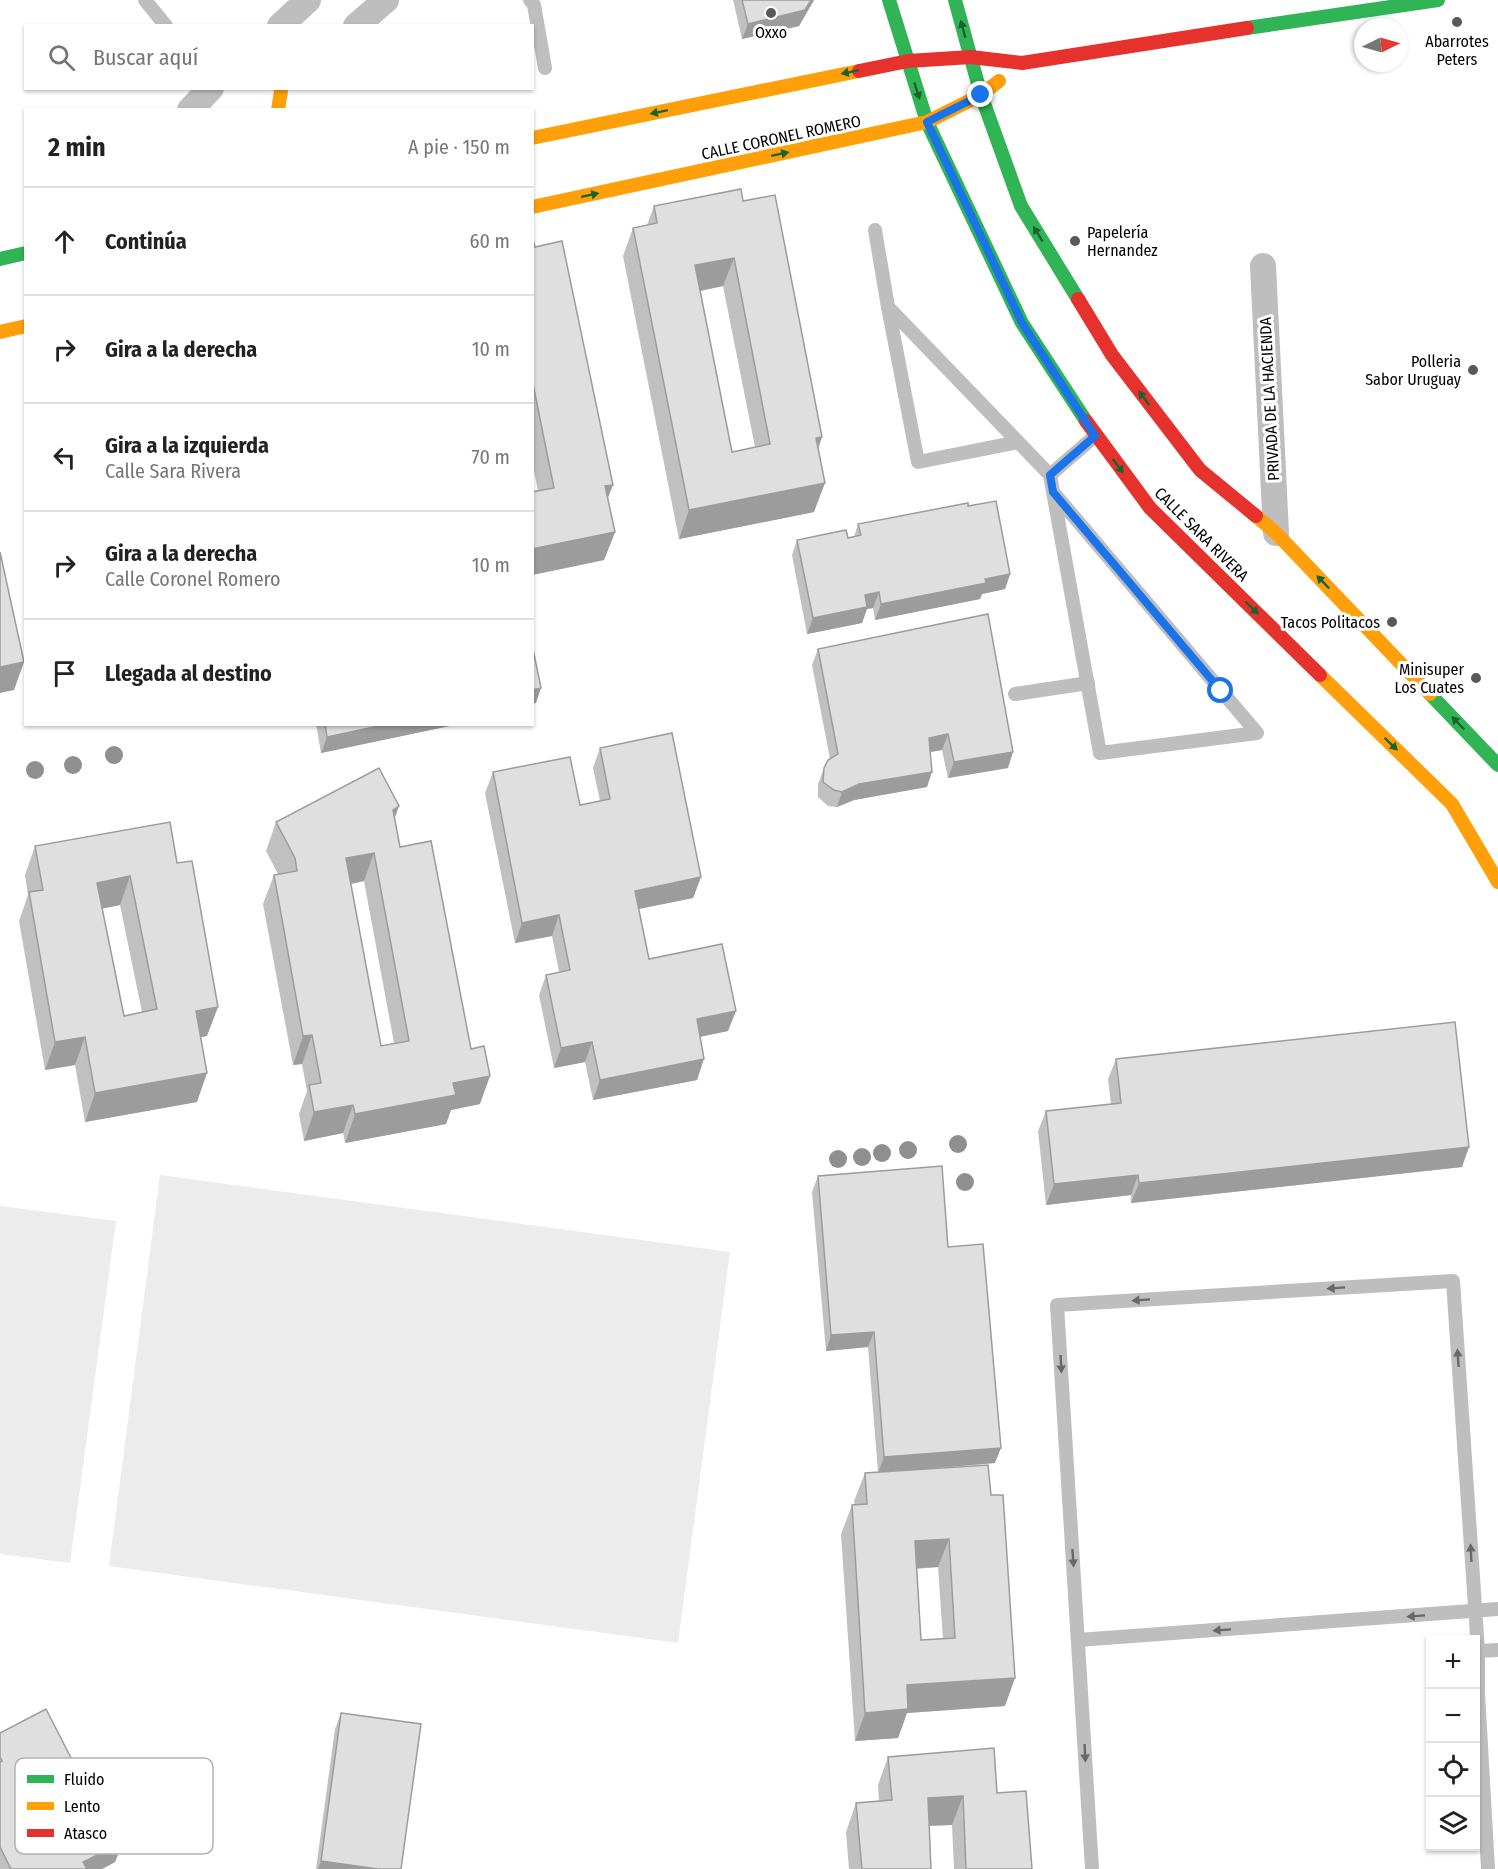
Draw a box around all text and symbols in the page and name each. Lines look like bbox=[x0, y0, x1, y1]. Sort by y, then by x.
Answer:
marker: Oxxo bbox=[764, 6, 778, 20]
marker: Abarrotes Peters bbox=[1450, 15, 1464, 29]
north arrow bbox=[1354, 18, 1408, 72]
one-way arrow bbox=[957, 19, 967, 38]
place label: Oxxo bbox=[755, 23, 787, 42]
search box bbox=[24, 24, 534, 90]
place label: Abarrotes Peters bbox=[1425, 32, 1489, 69]
icon: search bbox=[45, 41, 78, 74]
text: Buscar aquí bbox=[93, 44, 198, 71]
one-way arrow bbox=[841, 68, 860, 78]
route end bbox=[967, 81, 993, 107]
one-way arrow bbox=[913, 82, 923, 100]
one-way arrow bbox=[650, 108, 669, 117]
street label: CALLE CORONEL ROMERO bbox=[700, 111, 863, 164]
text: 2 min bbox=[48, 132, 106, 163]
text: A pie · 150 m bbox=[408, 135, 510, 159]
one-way arrow bbox=[771, 149, 790, 158]
one-way arrow bbox=[580, 190, 599, 199]
place label: Papelería Hernandez bbox=[1087, 223, 1158, 260]
icon: ahead bbox=[48, 225, 81, 258]
one-way arrow bbox=[1033, 226, 1044, 242]
text: Continúa bbox=[105, 228, 187, 255]
text: 60 m bbox=[470, 229, 510, 253]
marker: Papelería Hernandez bbox=[1068, 234, 1082, 248]
street label: PRIVADA DE LA HACIENDA bbox=[1256, 316, 1283, 481]
icon: right bbox=[48, 333, 81, 366]
text: Gira a la derecha bbox=[105, 336, 257, 363]
text: 10 m bbox=[472, 337, 510, 361]
place label: Polleria Sabor Uruguay bbox=[1365, 352, 1462, 389]
marker: Polleria Sabor Uruguay bbox=[1466, 363, 1480, 377]
one-way arrow bbox=[1139, 390, 1151, 405]
text: Gira a la izquierda bbox=[105, 432, 269, 459]
icon: left bbox=[48, 441, 81, 474]
text: 70 m bbox=[472, 445, 510, 469]
one-way arrow bbox=[1112, 458, 1124, 474]
text: Calle Sara Rivera bbox=[105, 459, 241, 483]
street label: CALLE SARA RIVERA bbox=[1151, 483, 1253, 586]
text: Gira a la derecha bbox=[105, 540, 257, 567]
icon: right bbox=[48, 549, 81, 582]
text: 10 m bbox=[472, 553, 510, 577]
text: Calle Coronel Romero bbox=[105, 567, 281, 591]
one-way arrow bbox=[1317, 575, 1330, 590]
one-way arrow bbox=[1244, 600, 1258, 614]
place label: Tacos Politacos bbox=[1281, 613, 1380, 632]
marker: Tacos Politacos bbox=[1385, 615, 1399, 629]
icon: arrive bbox=[48, 657, 81, 690]
text: Llegada al destino bbox=[105, 660, 272, 687]
place label: Minisuper Los Cuates bbox=[1394, 660, 1464, 697]
marker: Minisuper Los Cuates bbox=[1469, 671, 1483, 685]
route start bbox=[1207, 677, 1233, 703]
one-way arrow bbox=[1451, 717, 1465, 731]
one-way arrow bbox=[1383, 737, 1397, 751]
one-way arrow bbox=[1327, 1283, 1346, 1293]
one-way arrow bbox=[1132, 1295, 1151, 1305]
one-way arrow bbox=[1453, 1349, 1463, 1368]
one-way arrow bbox=[1056, 1354, 1066, 1373]
one-way arrow bbox=[1467, 1543, 1476, 1562]
one-way arrow bbox=[1068, 1549, 1078, 1568]
one-way arrow bbox=[1407, 1611, 1426, 1620]
one-way arrow bbox=[1212, 1625, 1231, 1634]
map controls bbox=[1426, 1635, 1480, 1851]
button: + bbox=[1426, 1635, 1480, 1689]
button: − bbox=[1426, 1689, 1480, 1743]
one-way arrow bbox=[1080, 1743, 1089, 1762]
button: locate bbox=[1426, 1743, 1480, 1797]
legend bbox=[15, 1758, 213, 1854]
text: Fluido bbox=[64, 1770, 104, 1789]
text: Lento bbox=[64, 1797, 100, 1816]
button: layers bbox=[1426, 1797, 1480, 1851]
text: Atasco bbox=[64, 1824, 107, 1843]

